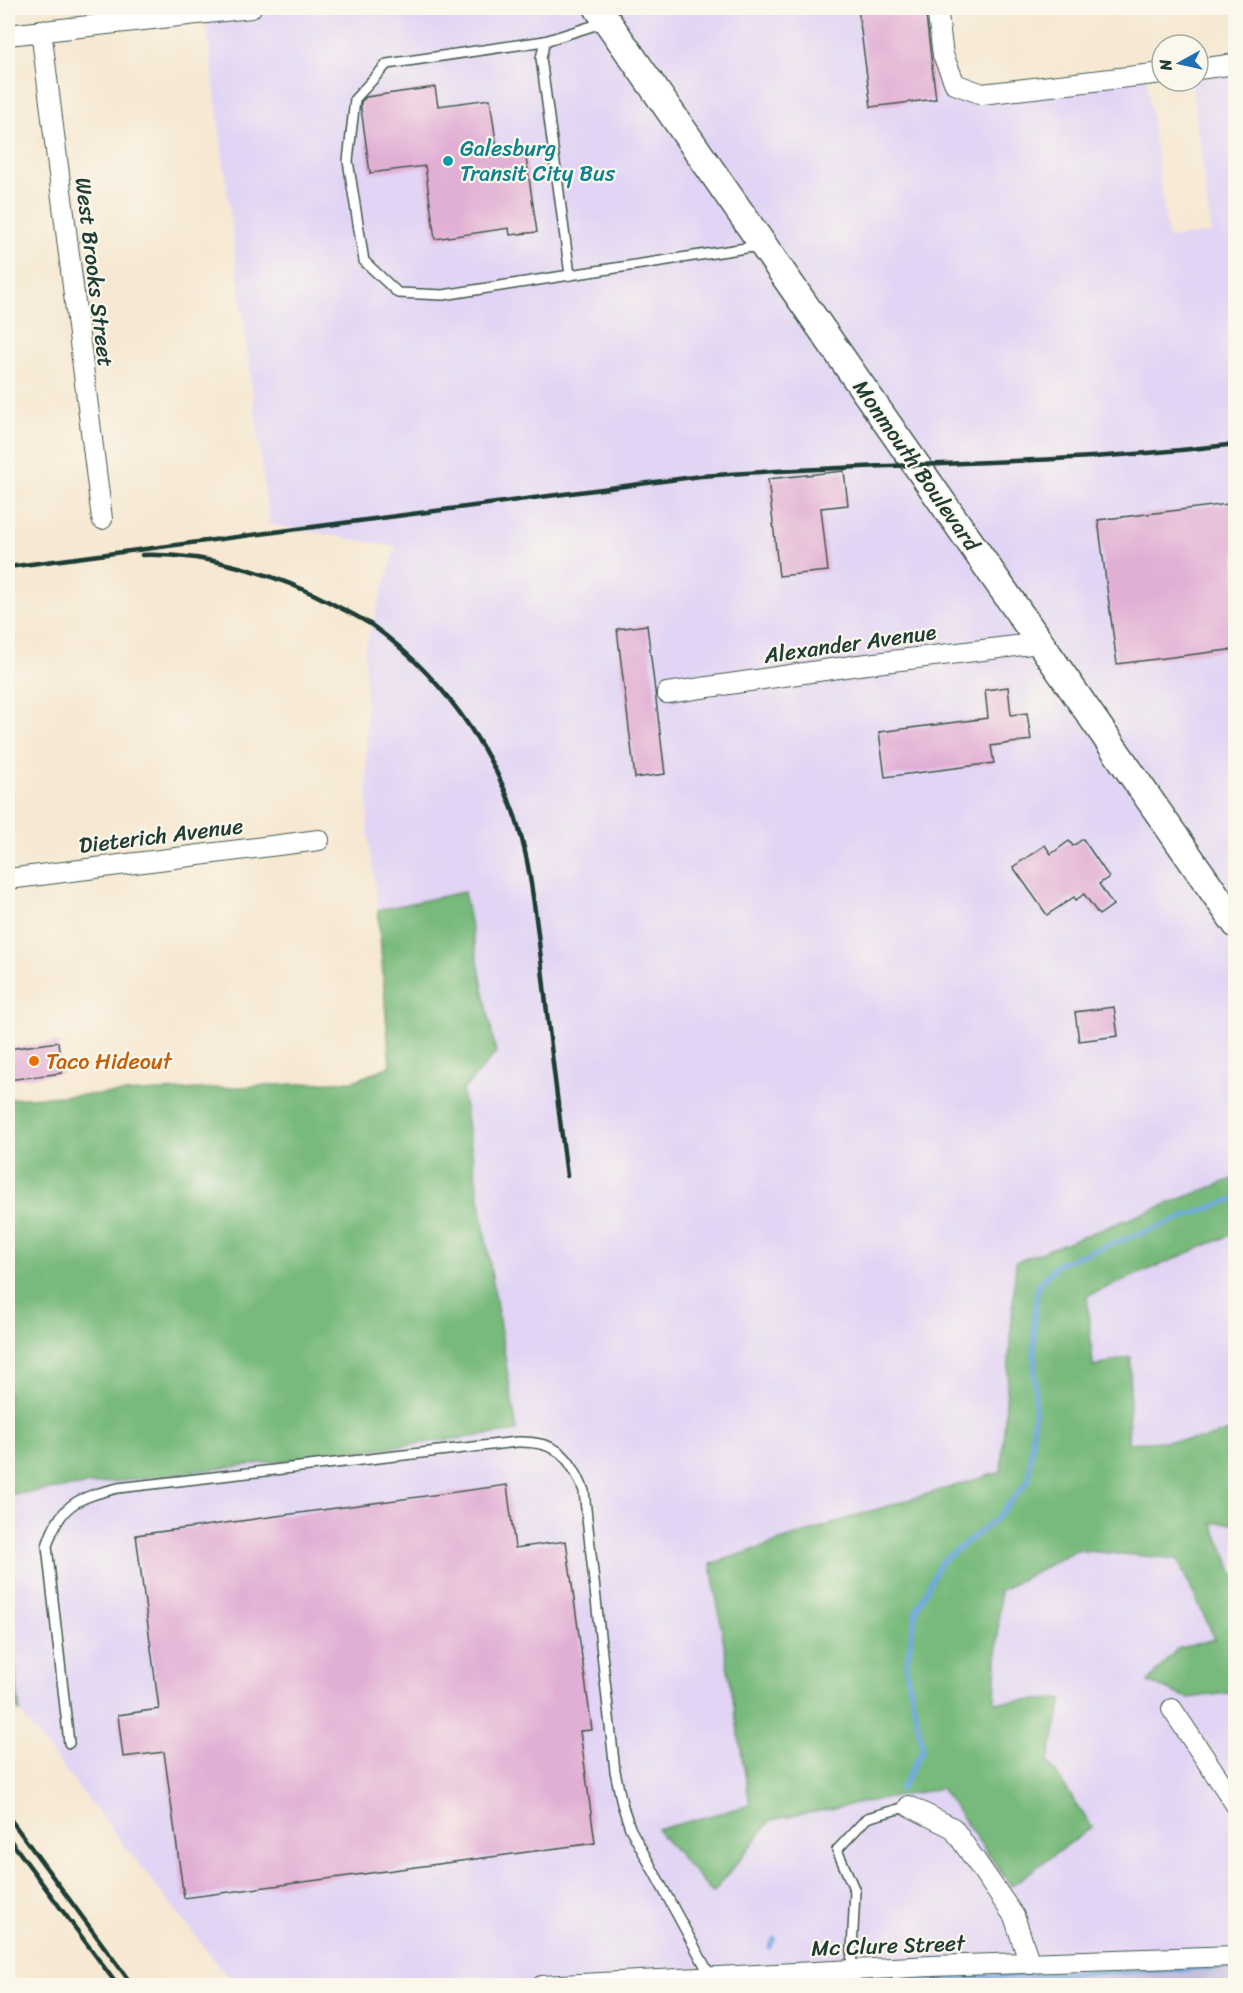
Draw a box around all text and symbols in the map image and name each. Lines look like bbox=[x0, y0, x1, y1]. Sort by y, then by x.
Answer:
north arrow bbox=[1150, 33, 1210, 93]
text: N bbox=[1150, 57, 1181, 74]
place label: Galesburg Transit City Bus bbox=[460, 129, 616, 193]
marker: Galesburg Transit City Bus bbox=[441, 154, 455, 168]
street label: West Brooks Street bbox=[64, 175, 126, 369]
street label: Monmouth Boulevard bbox=[843, 371, 991, 561]
street label: Alexander Avenue bbox=[761, 612, 939, 675]
street label: Dieterich Avenue bbox=[77, 806, 245, 865]
place label: Taco Hideout bbox=[46, 1042, 173, 1081]
marker: Taco Hideout bbox=[27, 1054, 41, 1068]
street label: Mc Clure Street bbox=[811, 1923, 967, 1968]

